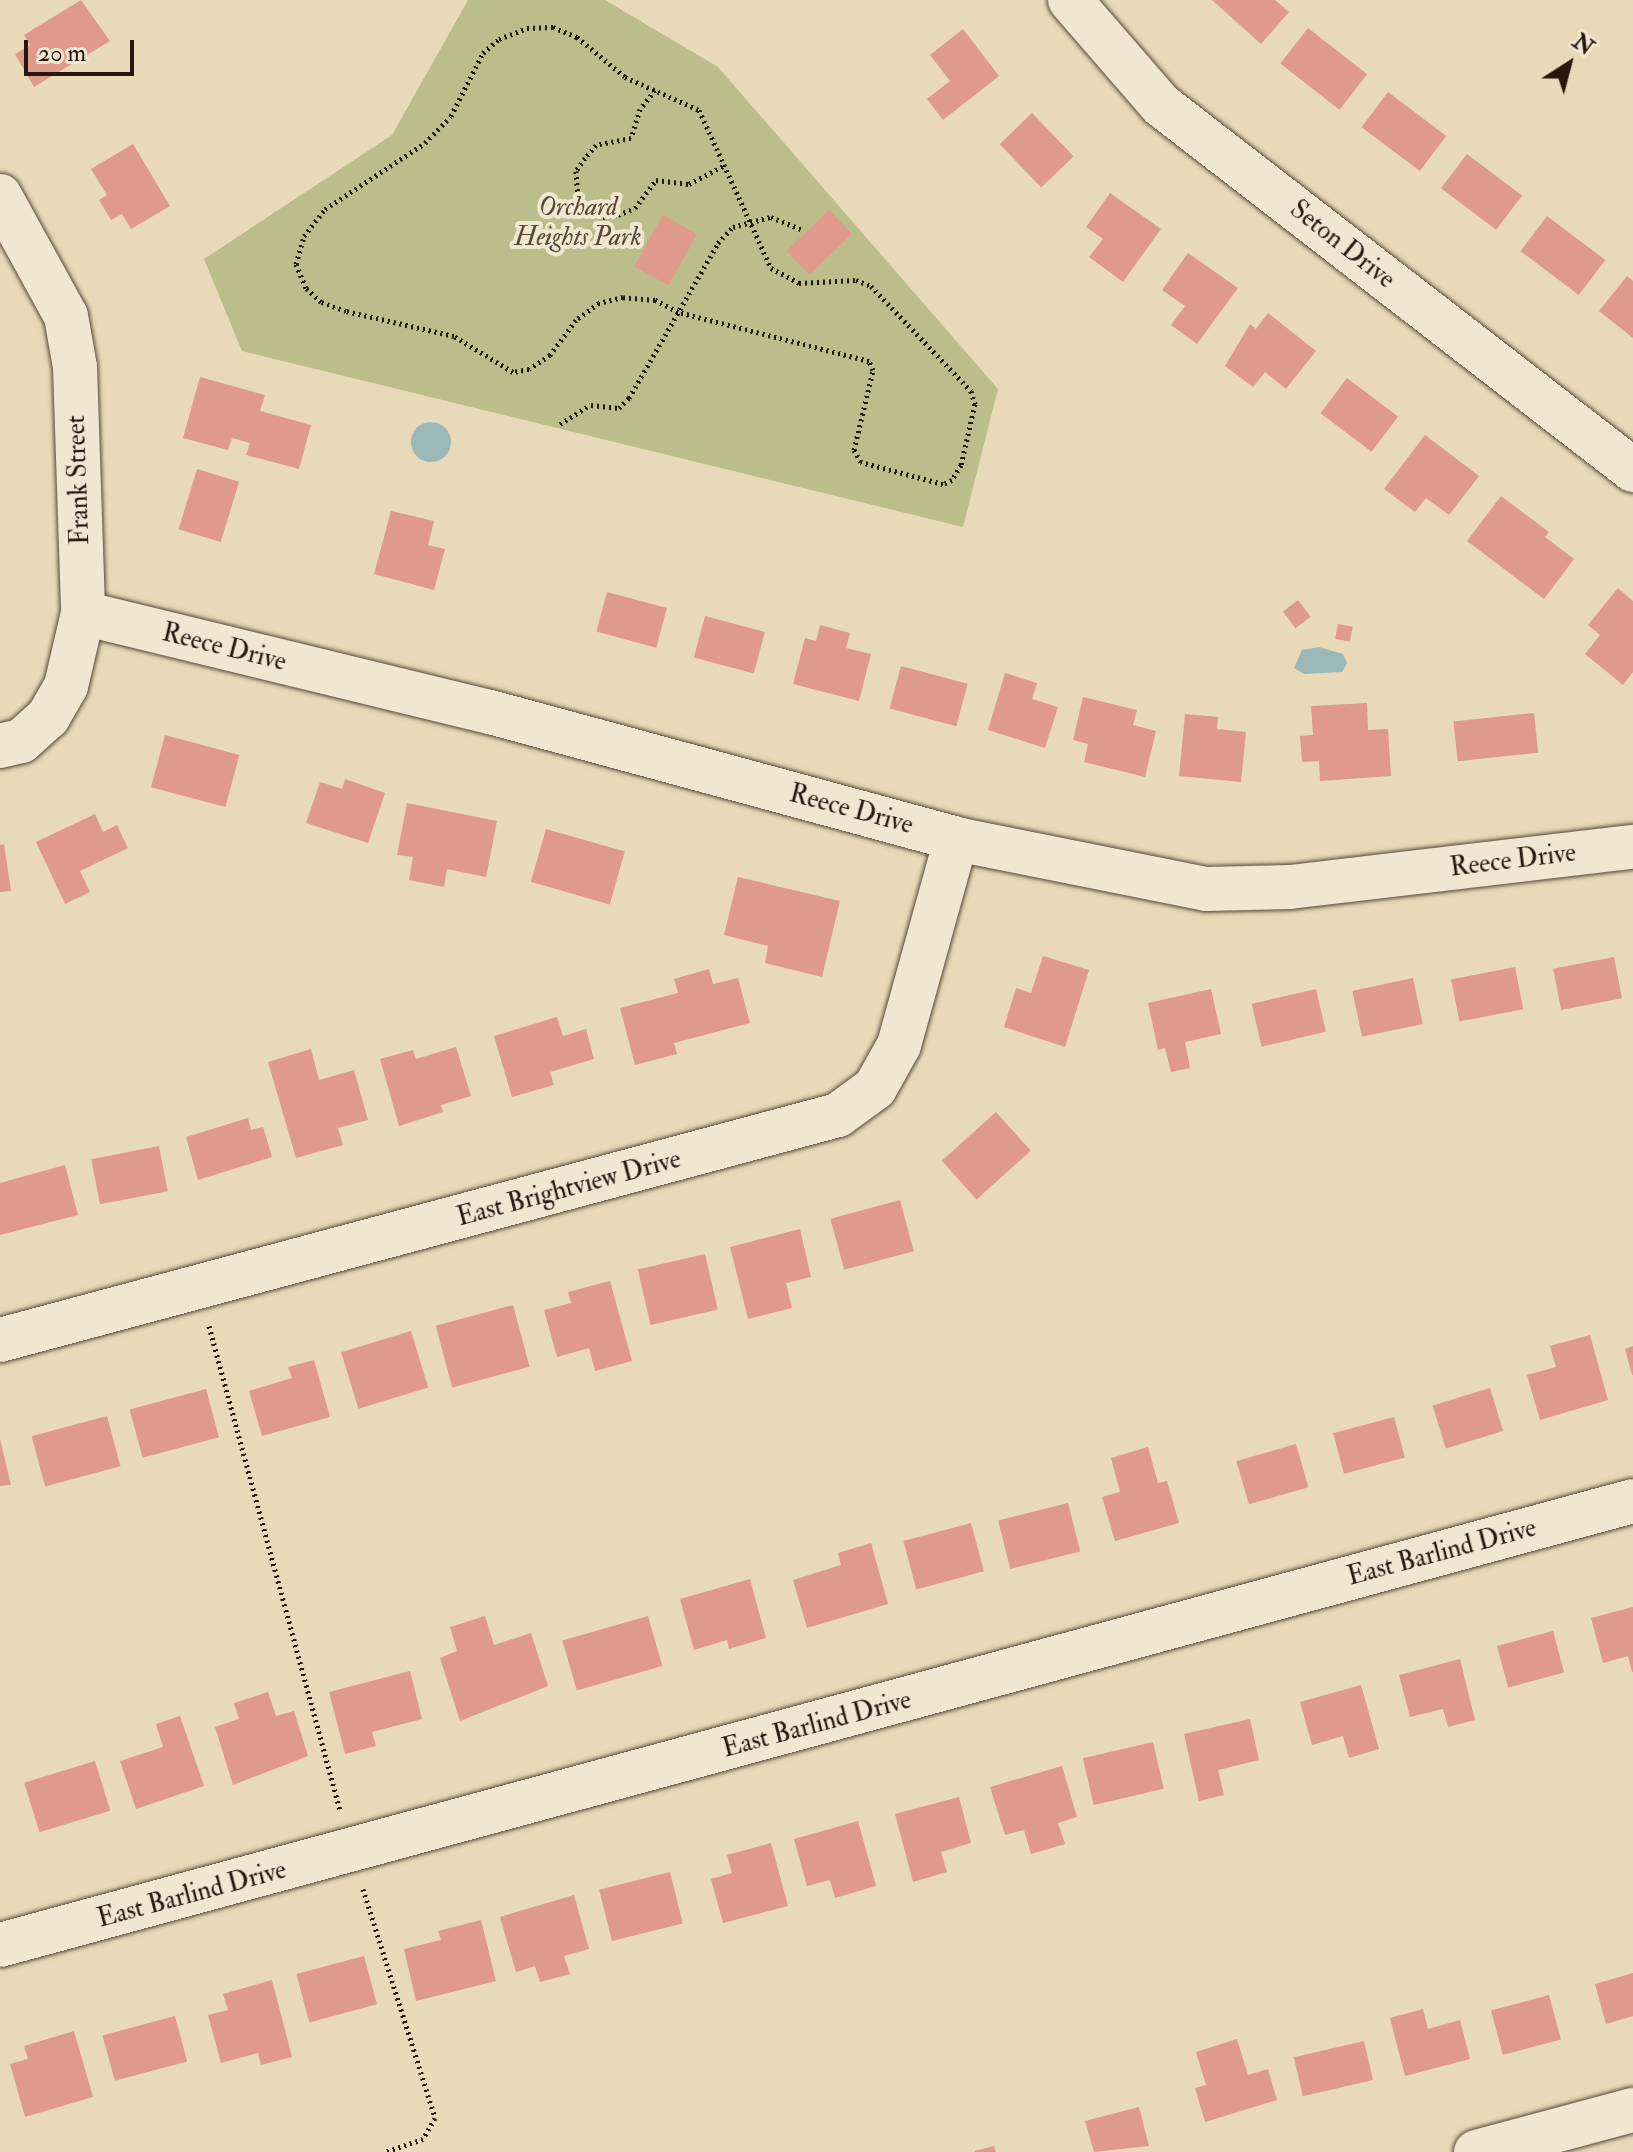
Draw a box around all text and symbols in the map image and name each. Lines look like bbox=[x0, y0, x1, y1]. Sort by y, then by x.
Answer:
scale bar bbox=[28, 24, 138, 74]
north arrow bbox=[1529, 24, 1609, 104]
text: N bbox=[1567, 27, 1599, 62]
text: 20 m bbox=[38, 38, 86, 69]
park label: Orchard Heights Park bbox=[515, 192, 641, 254]
street label: Seton Drive bbox=[1283, 194, 1401, 296]
street label: Frank Street bbox=[61, 414, 97, 546]
street label: Reece Drive bbox=[159, 618, 289, 678]
street label: Reece Drive bbox=[786, 779, 916, 841]
street label: Reece Drive bbox=[1448, 838, 1578, 884]
street label: East Brightview Drive bbox=[454, 1144, 684, 1234]
street label: East Barlind Drive bbox=[1344, 1513, 1540, 1593]
street label: East Barlind Drive bbox=[719, 1685, 915, 1765]
street label: East Barlind Drive bbox=[94, 1855, 290, 1935]

